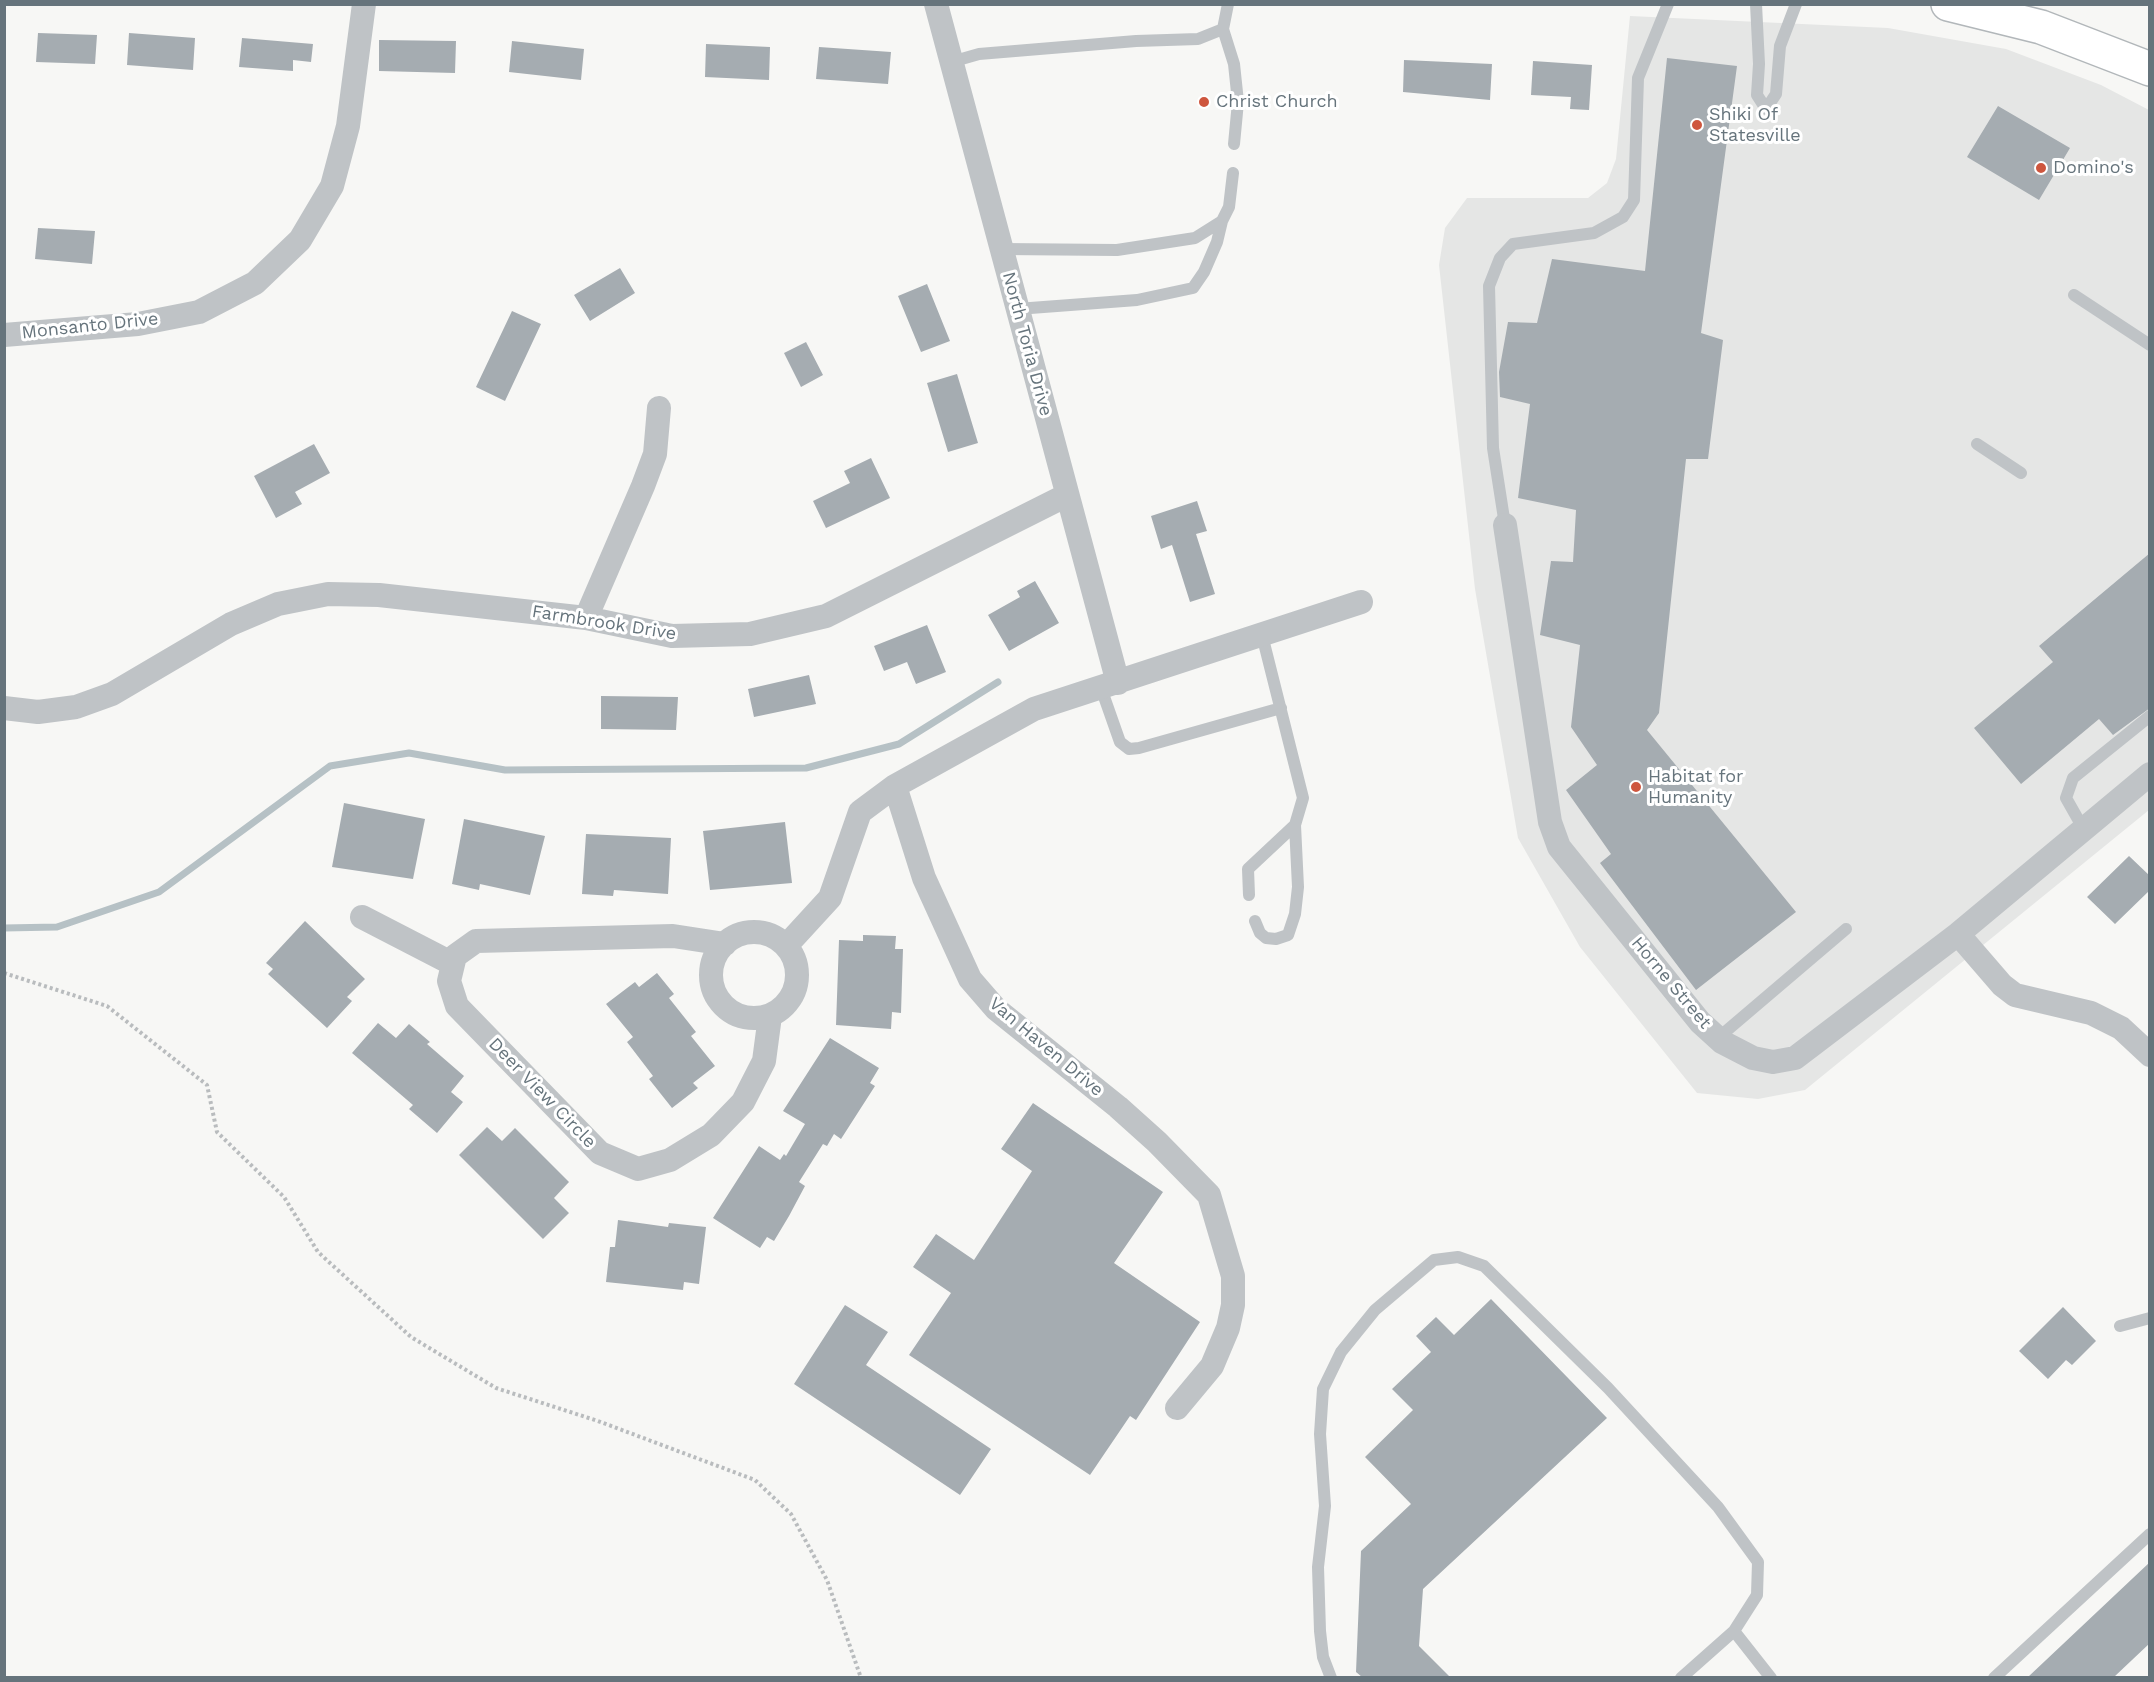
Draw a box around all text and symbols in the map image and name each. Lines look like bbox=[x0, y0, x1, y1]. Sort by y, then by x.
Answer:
place label: Christ Church bbox=[1216, 91, 1338, 113]
marker: Christ Church bbox=[1197, 95, 1211, 109]
place label: Shiki Of Statesville bbox=[1709, 104, 1801, 146]
marker: Shiki Of Statesville bbox=[1690, 118, 1704, 132]
place label: Domino's bbox=[2053, 157, 2134, 179]
marker: Domino's bbox=[2034, 161, 2048, 175]
street label: North Toria Drive bbox=[997, 270, 1057, 418]
street label: Monsanto Drive bbox=[21, 308, 159, 344]
street label: Farmbrook Drive bbox=[530, 601, 678, 645]
place label: Habitat for Humanity bbox=[1648, 766, 1743, 808]
marker: Habitat for Humanity bbox=[1629, 780, 1643, 794]
street label: Horne Street bbox=[1626, 933, 1716, 1033]
street label: Van Haven Drive bbox=[984, 993, 1108, 1101]
street label: Deer View Circle bbox=[484, 1033, 600, 1153]

